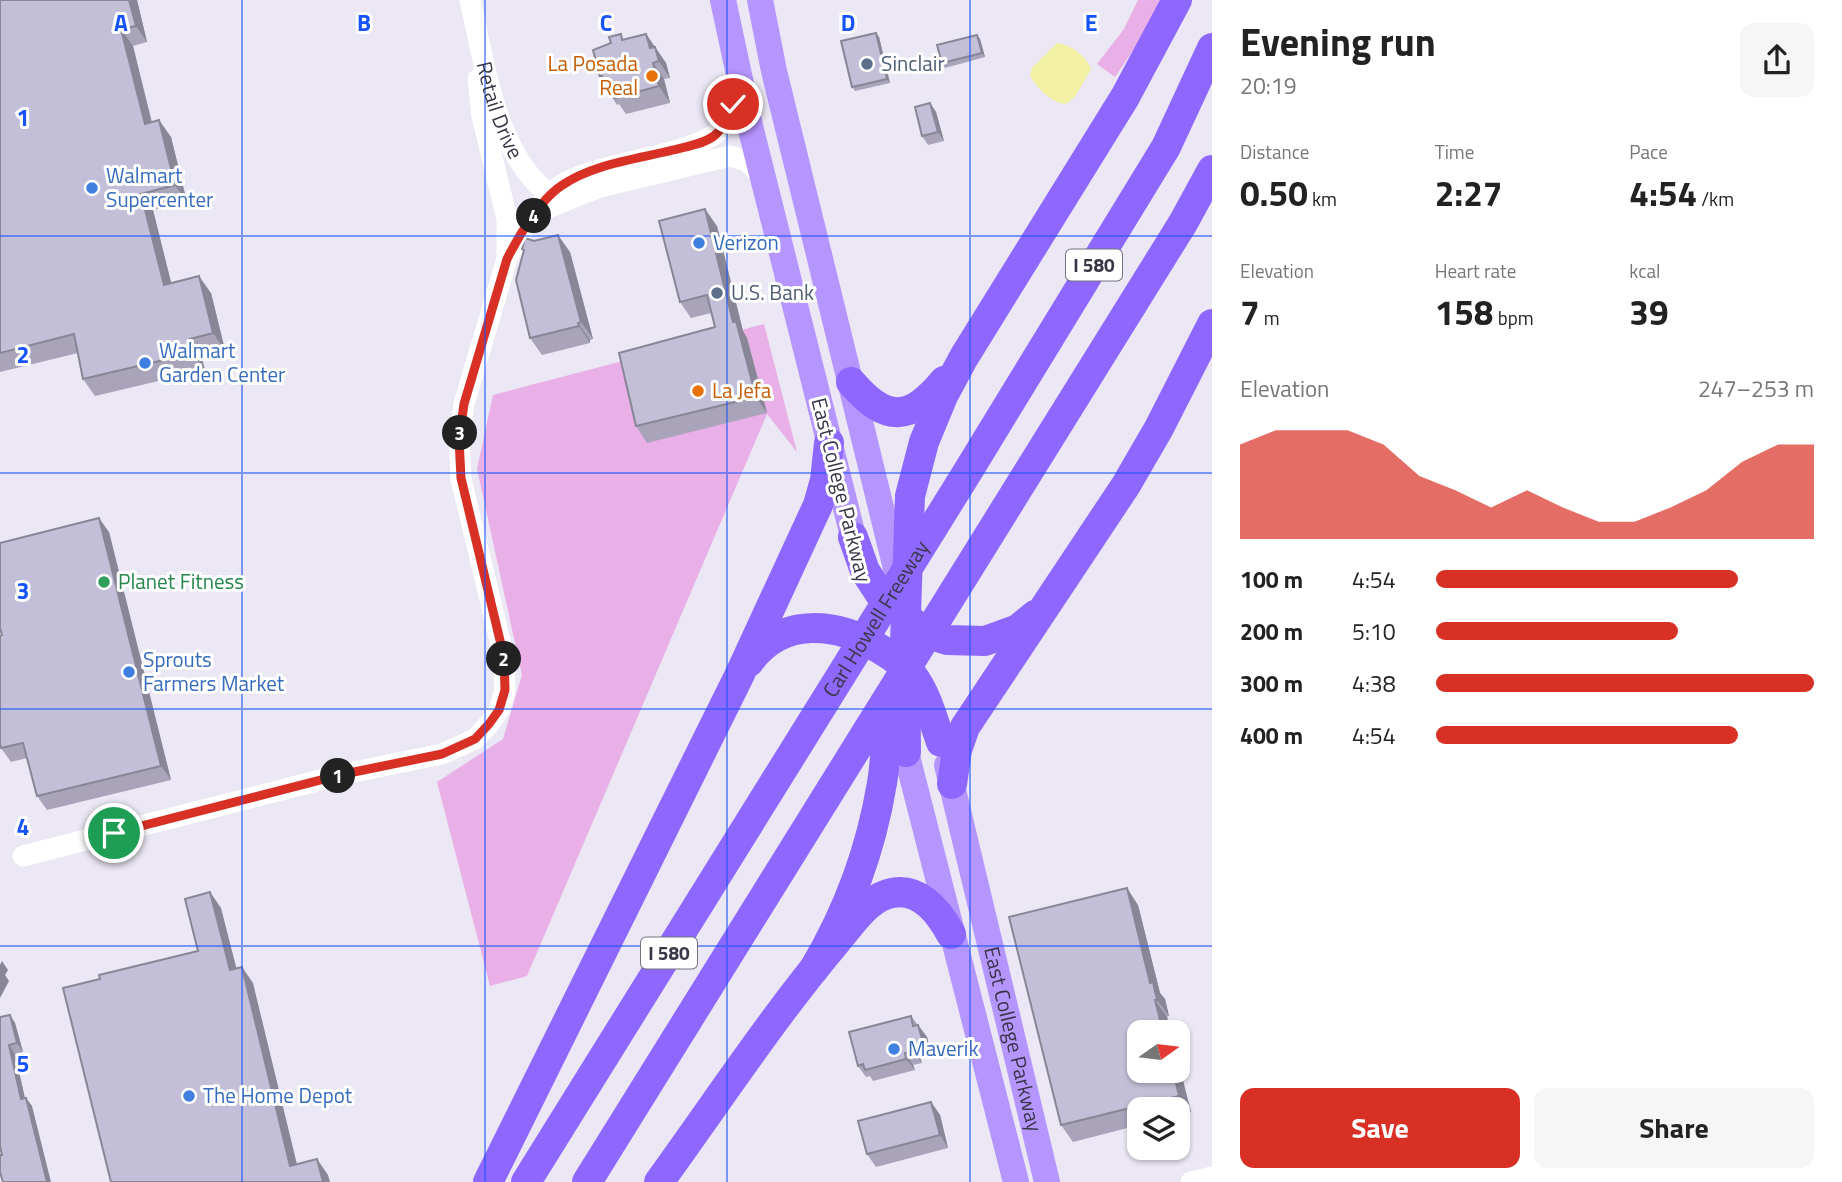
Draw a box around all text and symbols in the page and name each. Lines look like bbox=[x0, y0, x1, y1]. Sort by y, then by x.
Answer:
text: A bbox=[114, 5, 128, 40]
text: B bbox=[357, 5, 371, 40]
text: C bbox=[600, 5, 612, 40]
text: D bbox=[841, 5, 855, 40]
text: E bbox=[1085, 5, 1097, 40]
text: Evening run bbox=[1240, 13, 1436, 71]
button: share bbox=[1740, 23, 1814, 97]
place label: La Posada Real bbox=[547, 47, 638, 103]
place label: Sinclair bbox=[881, 47, 945, 79]
marker: Sinclair bbox=[859, 56, 875, 72]
street label: Retail Drive bbox=[469, 58, 532, 164]
marker: La Posada Real bbox=[644, 68, 660, 84]
text: 20:19 bbox=[1240, 68, 1297, 103]
pin bbox=[703, 74, 763, 134]
icon: check bbox=[714, 85, 752, 123]
text: 1 bbox=[17, 100, 29, 135]
text: Distance bbox=[1240, 137, 1309, 166]
text: Time bbox=[1435, 137, 1474, 166]
text: Pace bbox=[1629, 137, 1668, 166]
place label: Walmart Supercenter bbox=[106, 159, 213, 215]
text: 0.50 bbox=[1240, 166, 1308, 220]
text: 2:27 bbox=[1435, 166, 1502, 220]
text: 4:54 bbox=[1629, 166, 1697, 220]
marker: Walmart Supercenter bbox=[84, 180, 100, 196]
text: km bbox=[1308, 184, 1337, 213]
text: /km bbox=[1697, 184, 1734, 213]
pin: 4 bbox=[516, 198, 552, 234]
text: 4 bbox=[528, 201, 539, 230]
place label: Verizon bbox=[713, 226, 779, 258]
marker: Verizon bbox=[691, 235, 707, 251]
road number: I 580 bbox=[1066, 249, 1122, 280]
text: Elevation bbox=[1240, 256, 1314, 285]
text: Heart rate bbox=[1435, 256, 1516, 285]
text: kcal bbox=[1629, 256, 1660, 285]
place label: U.S. Bank bbox=[731, 276, 814, 308]
marker: U.S. Bank bbox=[709, 285, 725, 301]
text: 7 bbox=[1240, 285, 1260, 339]
text: 158 bbox=[1435, 285, 1493, 339]
text: 39 bbox=[1629, 285, 1669, 339]
text: m bbox=[1260, 303, 1280, 332]
text: bpm bbox=[1493, 303, 1534, 332]
place label: Walmart Garden Center bbox=[159, 334, 285, 390]
text: 2 bbox=[17, 337, 29, 372]
marker: Walmart Garden Center bbox=[137, 355, 153, 371]
text: Elevation bbox=[1240, 371, 1329, 406]
text: 247–253 m bbox=[1698, 371, 1814, 406]
place label: La Jefa bbox=[712, 374, 772, 406]
marker: La Jefa bbox=[690, 383, 706, 399]
street label: East College Parkway bbox=[804, 394, 880, 585]
pin: 3 bbox=[442, 416, 477, 450]
text: 3 bbox=[454, 418, 465, 447]
street label: Carl Howell Freeway bbox=[814, 534, 936, 703]
text: 100 m bbox=[1240, 562, 1303, 597]
text: 4:54 bbox=[1352, 562, 1396, 597]
place label: Planet Fitness bbox=[118, 565, 244, 597]
text: 3 bbox=[17, 573, 29, 608]
marker: Planet Fitness bbox=[96, 574, 112, 590]
text: 200 m bbox=[1240, 614, 1303, 649]
text: 5:10 bbox=[1352, 614, 1396, 649]
pin: 2 bbox=[486, 642, 522, 676]
place label: Sprouts Farmers Market bbox=[143, 643, 285, 699]
text: 2 bbox=[498, 644, 509, 673]
marker: Sprouts Farmers Market bbox=[121, 664, 137, 680]
text: 300 m bbox=[1240, 666, 1303, 701]
text: 4:38 bbox=[1352, 666, 1396, 701]
text: 400 m bbox=[1240, 718, 1303, 753]
text: 4:54 bbox=[1352, 718, 1396, 753]
pin: 1 bbox=[320, 758, 356, 794]
text: 1 bbox=[332, 761, 343, 790]
pin bbox=[84, 803, 144, 863]
text: 4 bbox=[17, 809, 29, 844]
icon: arrive bbox=[95, 814, 133, 852]
road number: I 580 bbox=[641, 937, 697, 968]
street label: East College Parkway bbox=[976, 943, 1051, 1135]
north arrow bbox=[1127, 1020, 1190, 1083]
map controls bbox=[1127, 1020, 1190, 1160]
place label: Maverik bbox=[908, 1032, 979, 1064]
marker: Maverik bbox=[886, 1041, 902, 1057]
text: 5 bbox=[17, 1046, 29, 1081]
place label: The Home Depot bbox=[203, 1079, 353, 1111]
marker: The Home Depot bbox=[181, 1088, 197, 1104]
button: Save bbox=[1240, 1088, 1520, 1168]
button: Share bbox=[1534, 1088, 1814, 1168]
button: layers bbox=[1127, 1097, 1190, 1160]

